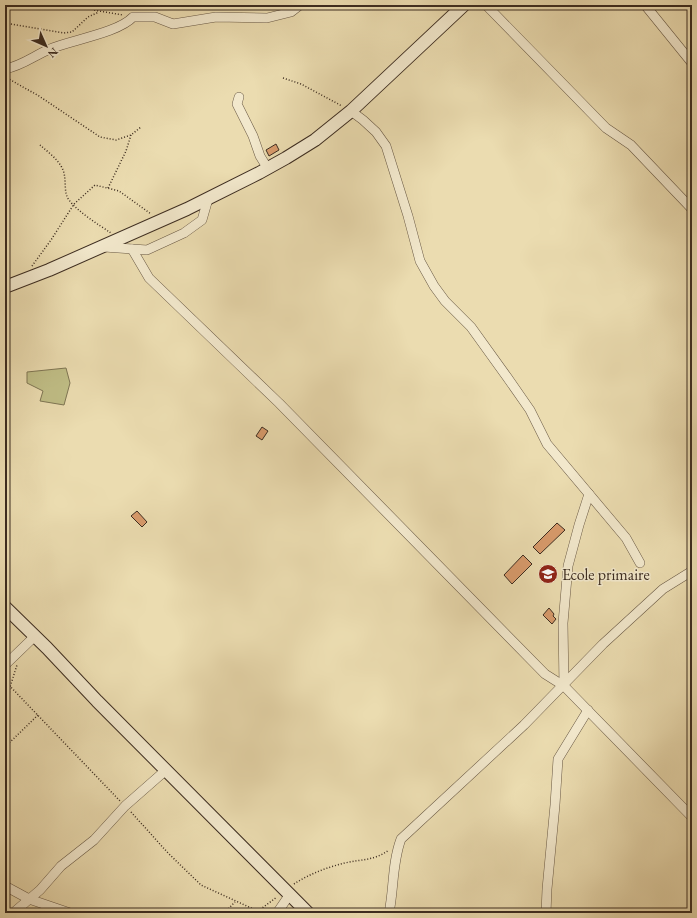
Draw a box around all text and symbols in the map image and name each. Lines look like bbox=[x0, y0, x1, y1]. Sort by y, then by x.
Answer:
north arrow bbox=[26, 26, 66, 66]
text: N bbox=[45, 45, 61, 61]
school or university icon: Ecole primaire bbox=[537, 563, 559, 585]
place label: Ecole primaire bbox=[562, 564, 650, 585]

